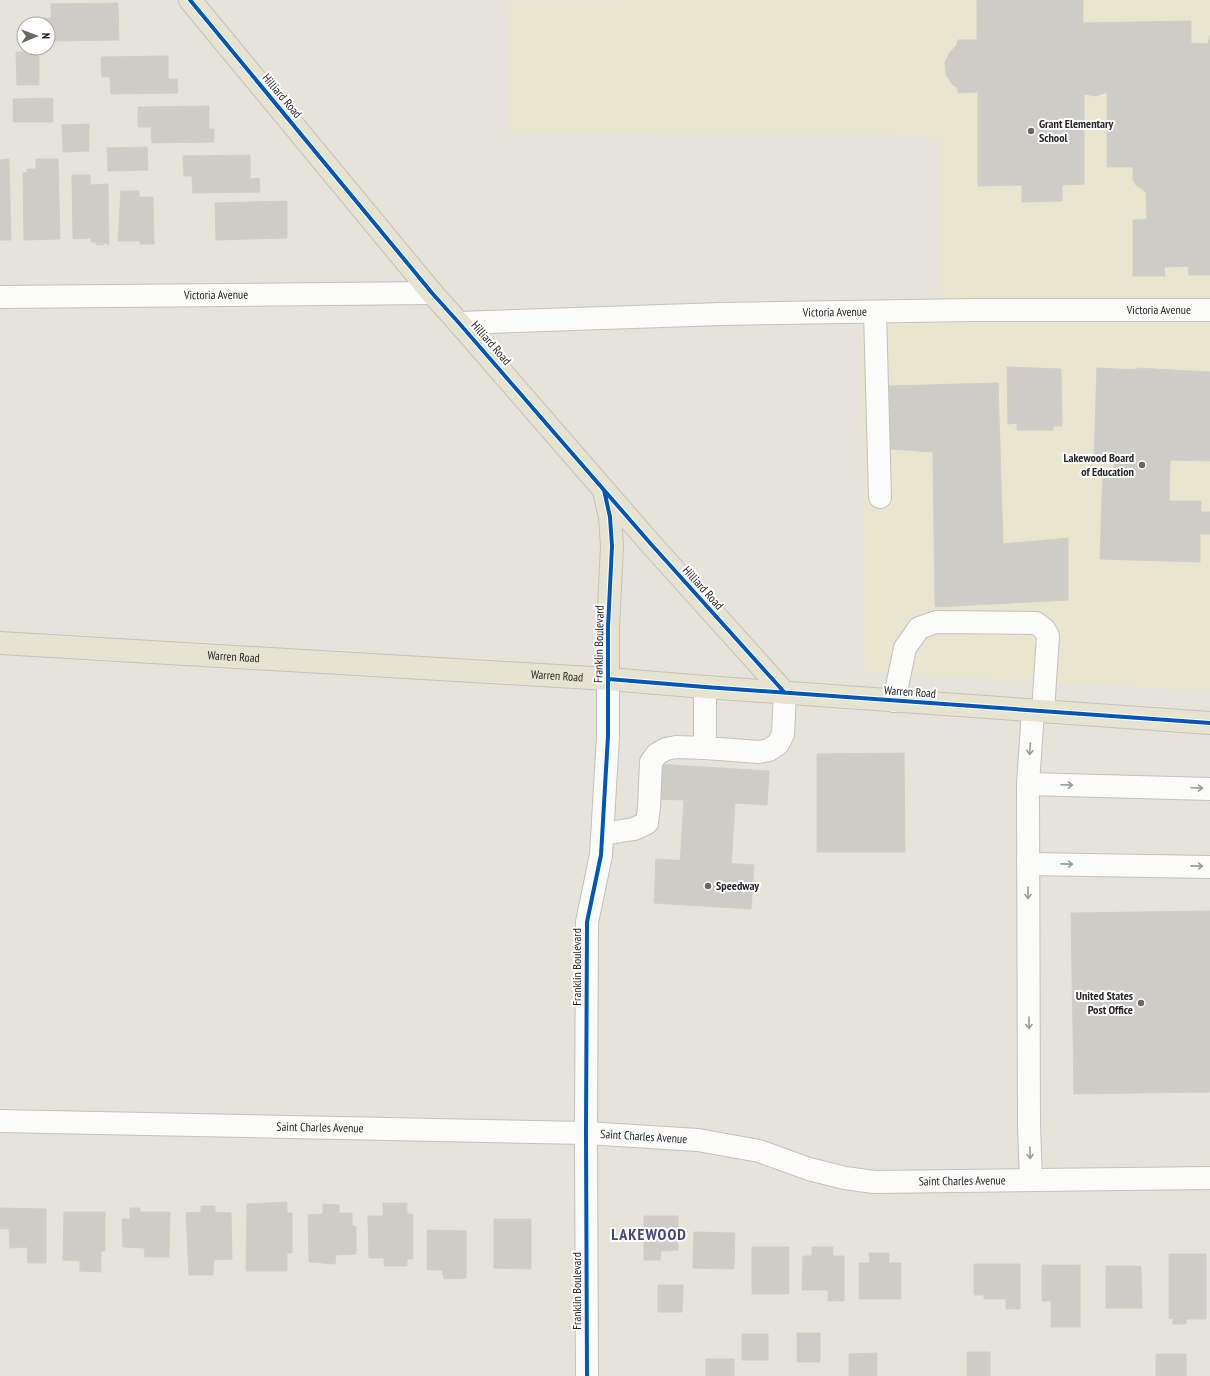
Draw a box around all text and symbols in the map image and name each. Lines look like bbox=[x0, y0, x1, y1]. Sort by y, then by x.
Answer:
north arrow bbox=[16, 16, 56, 56]
text: N bbox=[39, 33, 53, 39]
street label: Hilliard Road bbox=[259, 70, 305, 121]
place label: Grant Elementary School bbox=[1039, 116, 1113, 145]
marker: Grant Elementary School bbox=[1026, 126, 1036, 136]
street label: Victoria Avenue bbox=[183, 287, 248, 302]
street label: Victoria Avenue bbox=[1126, 302, 1191, 317]
street label: Victoria Avenue bbox=[802, 304, 867, 320]
street label: Hilliard Road bbox=[468, 318, 515, 368]
place label: Lakewood Board of Education bbox=[1063, 450, 1134, 479]
marker: Lakewood Board of Education bbox=[1137, 460, 1147, 470]
street label: Hilliard Road bbox=[680, 563, 727, 613]
street label: Franklin Boulevard bbox=[590, 605, 607, 683]
street label: Warren Road bbox=[207, 647, 260, 665]
street label: Warren Road bbox=[530, 666, 584, 685]
street label: Warren Road bbox=[883, 682, 937, 701]
one-way arrow bbox=[1027, 742, 1034, 755]
one-way arrow bbox=[1060, 781, 1073, 789]
one-way arrow bbox=[1190, 784, 1203, 792]
one-way arrow bbox=[1060, 860, 1073, 868]
one-way arrow bbox=[1190, 863, 1203, 870]
place label: Speedway bbox=[716, 878, 759, 893]
marker: Speedway bbox=[703, 881, 713, 891]
one-way arrow bbox=[1024, 886, 1032, 899]
street label: Franklin Boulevard bbox=[569, 928, 584, 1006]
place label: United States Post Office bbox=[1076, 988, 1133, 1017]
marker: United States Post Office bbox=[1136, 998, 1146, 1008]
one-way arrow bbox=[1025, 1016, 1032, 1029]
street label: Saint Charles Avenue bbox=[276, 1119, 364, 1135]
street label: Saint Charles Avenue bbox=[600, 1126, 688, 1146]
one-way arrow bbox=[1026, 1146, 1033, 1159]
street label: Saint Charles Avenue bbox=[919, 1172, 1006, 1188]
district label: LAKEWOOD bbox=[611, 1224, 687, 1244]
street label: Franklin Boulevard bbox=[569, 1252, 584, 1330]

